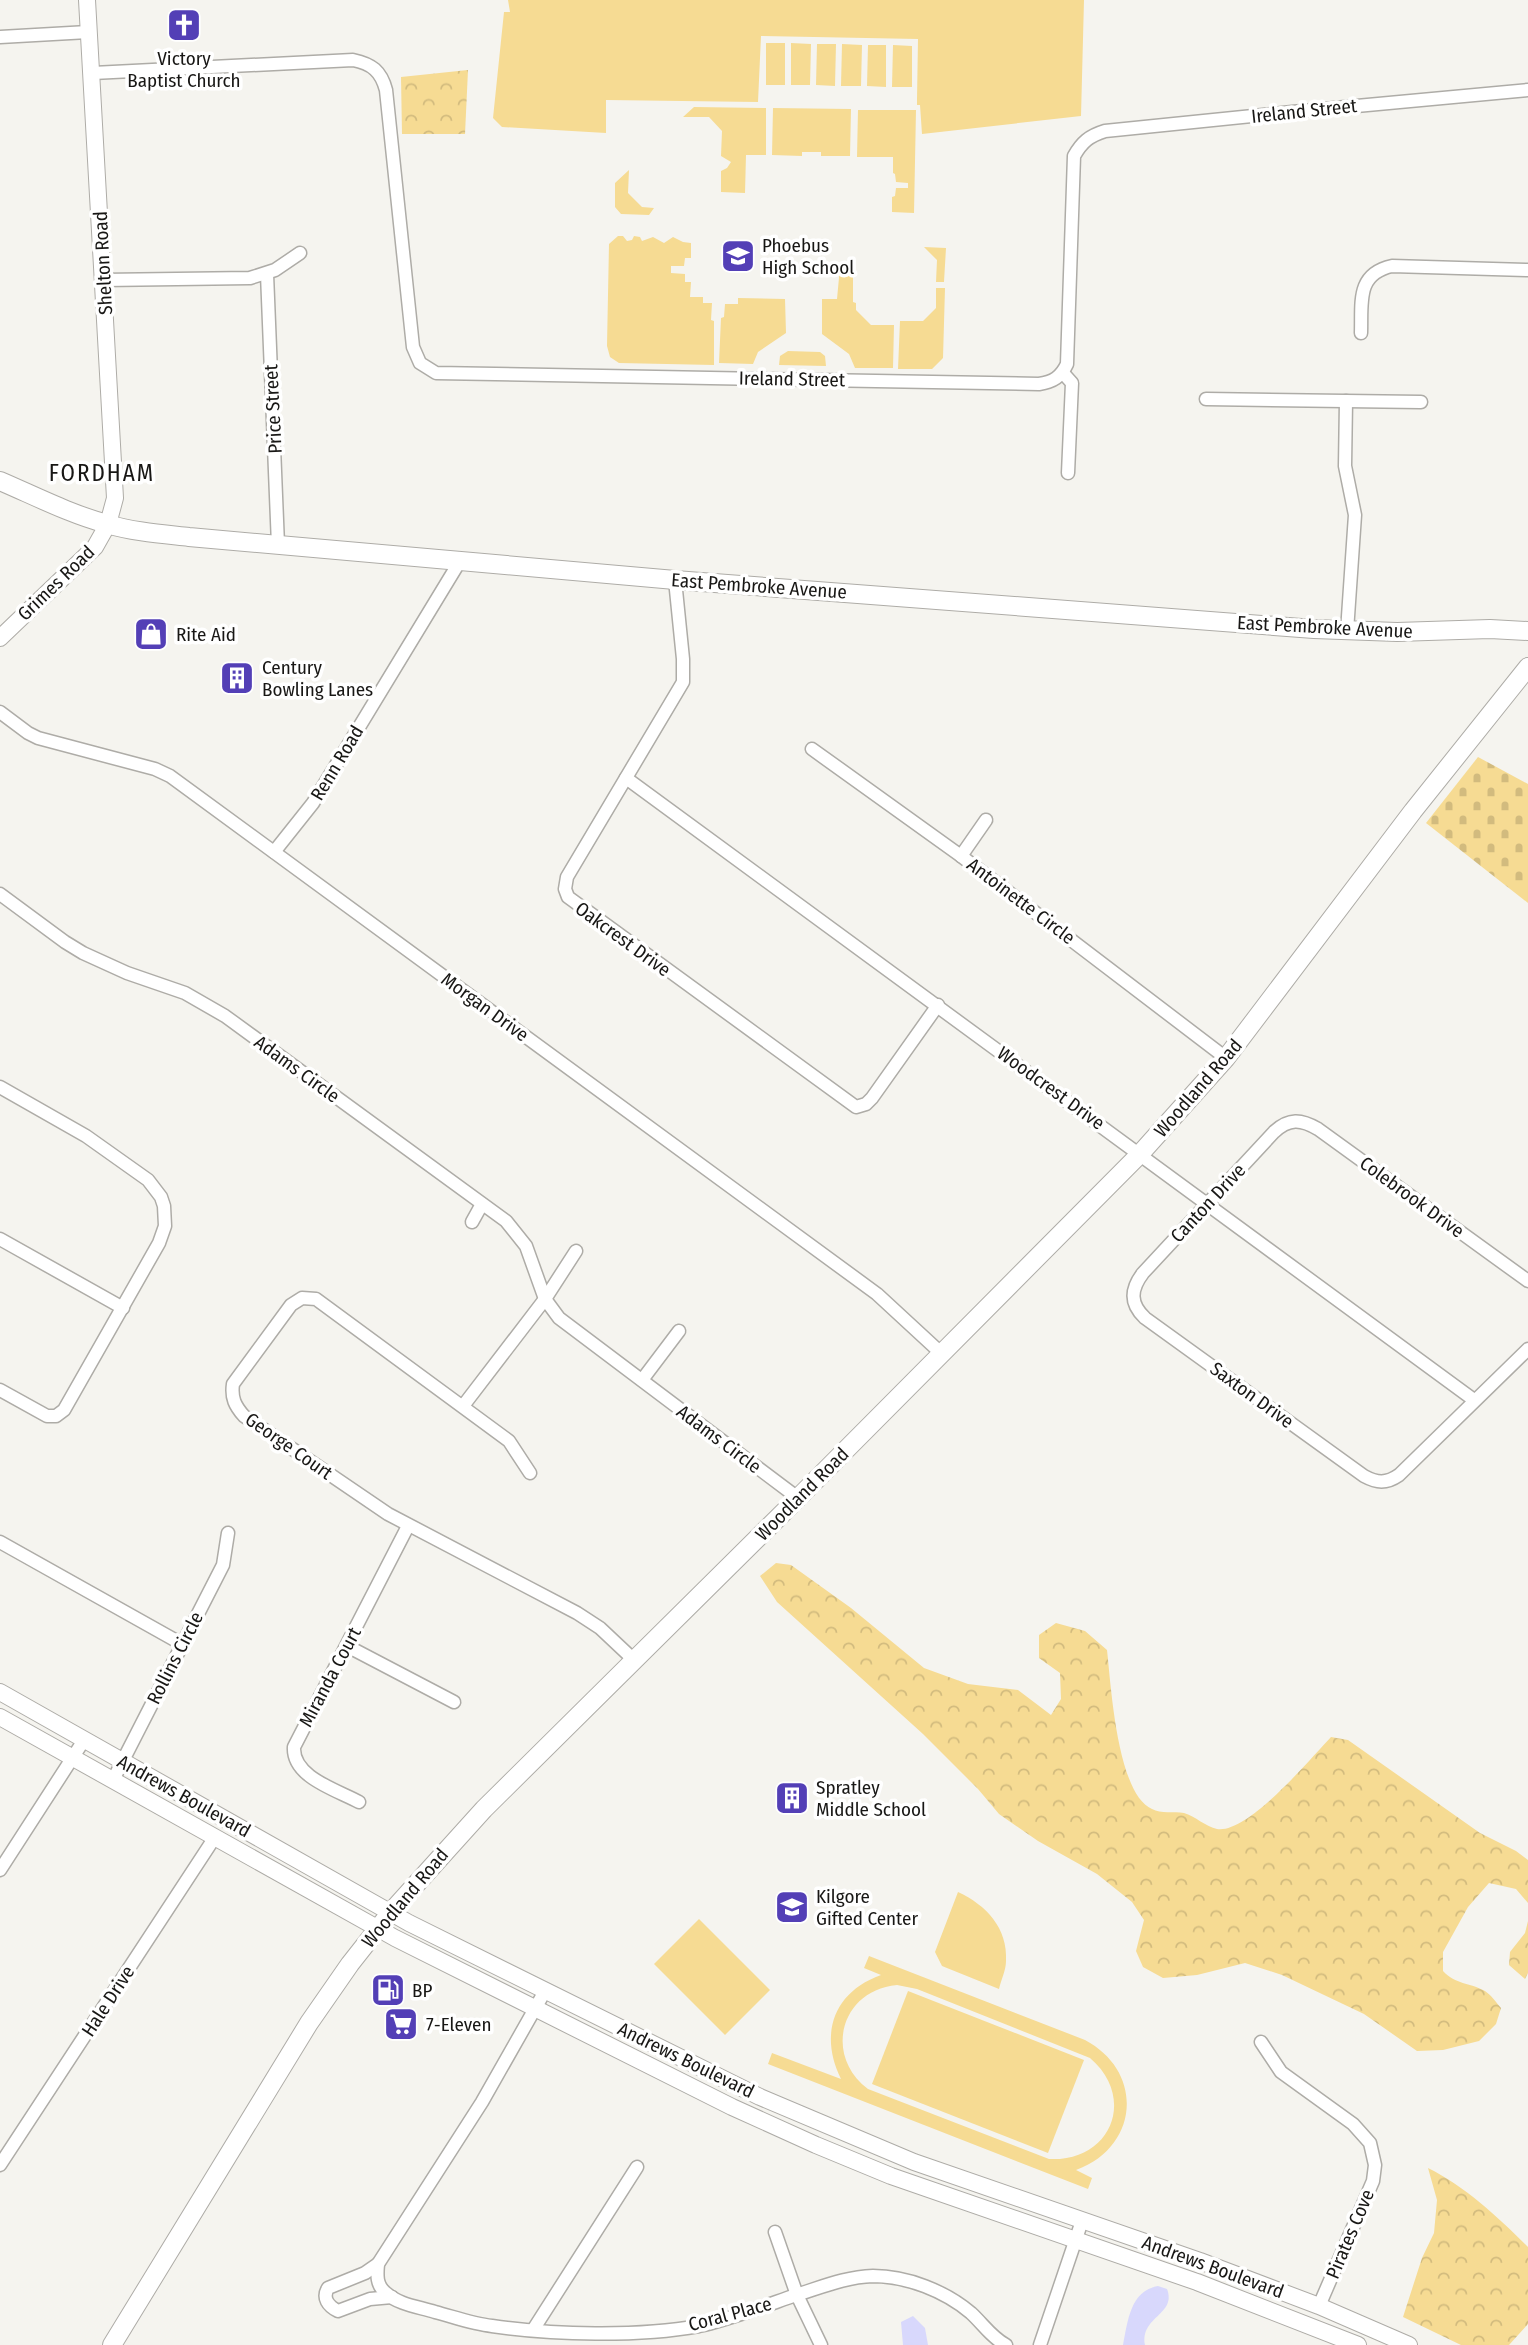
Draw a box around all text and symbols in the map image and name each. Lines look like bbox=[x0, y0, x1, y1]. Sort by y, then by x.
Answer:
church icon: Victory Baptist Church bbox=[165, 6, 203, 44]
place label: Victory Baptist Church bbox=[127, 47, 241, 92]
street label: Ireland Street bbox=[1250, 94, 1359, 128]
street label: Shelton Road bbox=[89, 211, 117, 315]
place label: Phoebus High School bbox=[762, 234, 854, 279]
school or university icon: Phoebus High School bbox=[719, 237, 757, 275]
street label: Price Street bbox=[259, 363, 287, 454]
street label: Ireland Street bbox=[739, 367, 846, 391]
district label: FORDHAM bbox=[49, 459, 155, 487]
street label: Grimes Road bbox=[13, 541, 99, 625]
street label: East Pembroke Avenue bbox=[670, 568, 848, 604]
street label: East Pembroke Avenue bbox=[1237, 611, 1413, 643]
shop icon: Rite Aid bbox=[132, 615, 170, 653]
place label: Rite Aid bbox=[176, 623, 236, 646]
place label: Century Bowling Lanes bbox=[262, 656, 373, 701]
building icon: Century Bowling Lanes bbox=[218, 659, 256, 697]
street label: Renn Road bbox=[306, 721, 368, 805]
street label: Antoinette Circle bbox=[963, 853, 1079, 949]
street label: Oakcrest Drive bbox=[571, 897, 675, 981]
street label: Morgan Drive bbox=[437, 968, 533, 1046]
street label: Adams Circle bbox=[250, 1030, 344, 1108]
street label: Woodland Road bbox=[1149, 1034, 1247, 1142]
street label: Woodcrest Drive bbox=[993, 1041, 1109, 1135]
street label: Colebrook Drive bbox=[1355, 1151, 1469, 1243]
street label: Canton Drive bbox=[1166, 1159, 1250, 1247]
street label: Saxton Drive bbox=[1206, 1357, 1298, 1433]
street label: Adams Circle bbox=[672, 1400, 766, 1478]
street label: George Court bbox=[241, 1408, 338, 1485]
street label: Woodland Road bbox=[751, 1443, 853, 1545]
street label: Rollins Circle bbox=[142, 1608, 208, 1708]
street label: Miranda Court bbox=[294, 1622, 366, 1731]
street label: Andrews Boulevard bbox=[113, 1750, 255, 1842]
place label: Spratley Middle School bbox=[816, 1776, 926, 1821]
building icon: Spratley Middle School bbox=[773, 1779, 811, 1817]
street label: Woodland Road bbox=[357, 1844, 453, 1952]
place label: Kilgore Gifted Center bbox=[816, 1885, 918, 1930]
school or university icon: Kilgore Gifted Center bbox=[773, 1888, 811, 1926]
street label: Hale Drive bbox=[77, 1961, 139, 2041]
fuel station icon: BP bbox=[369, 1971, 407, 2009]
place label: BP bbox=[412, 1979, 432, 2002]
supermarket icon: 7-Eleven bbox=[382, 2005, 420, 2043]
place label: 7-Eleven bbox=[426, 2013, 492, 2036]
street label: Andrews Boulevard bbox=[614, 2017, 758, 2103]
street label: Pirates Cove bbox=[1321, 2186, 1379, 2282]
street label: Andrews Boulevard bbox=[1139, 2231, 1287, 2303]
street label: Coral Place bbox=[686, 2292, 774, 2336]

